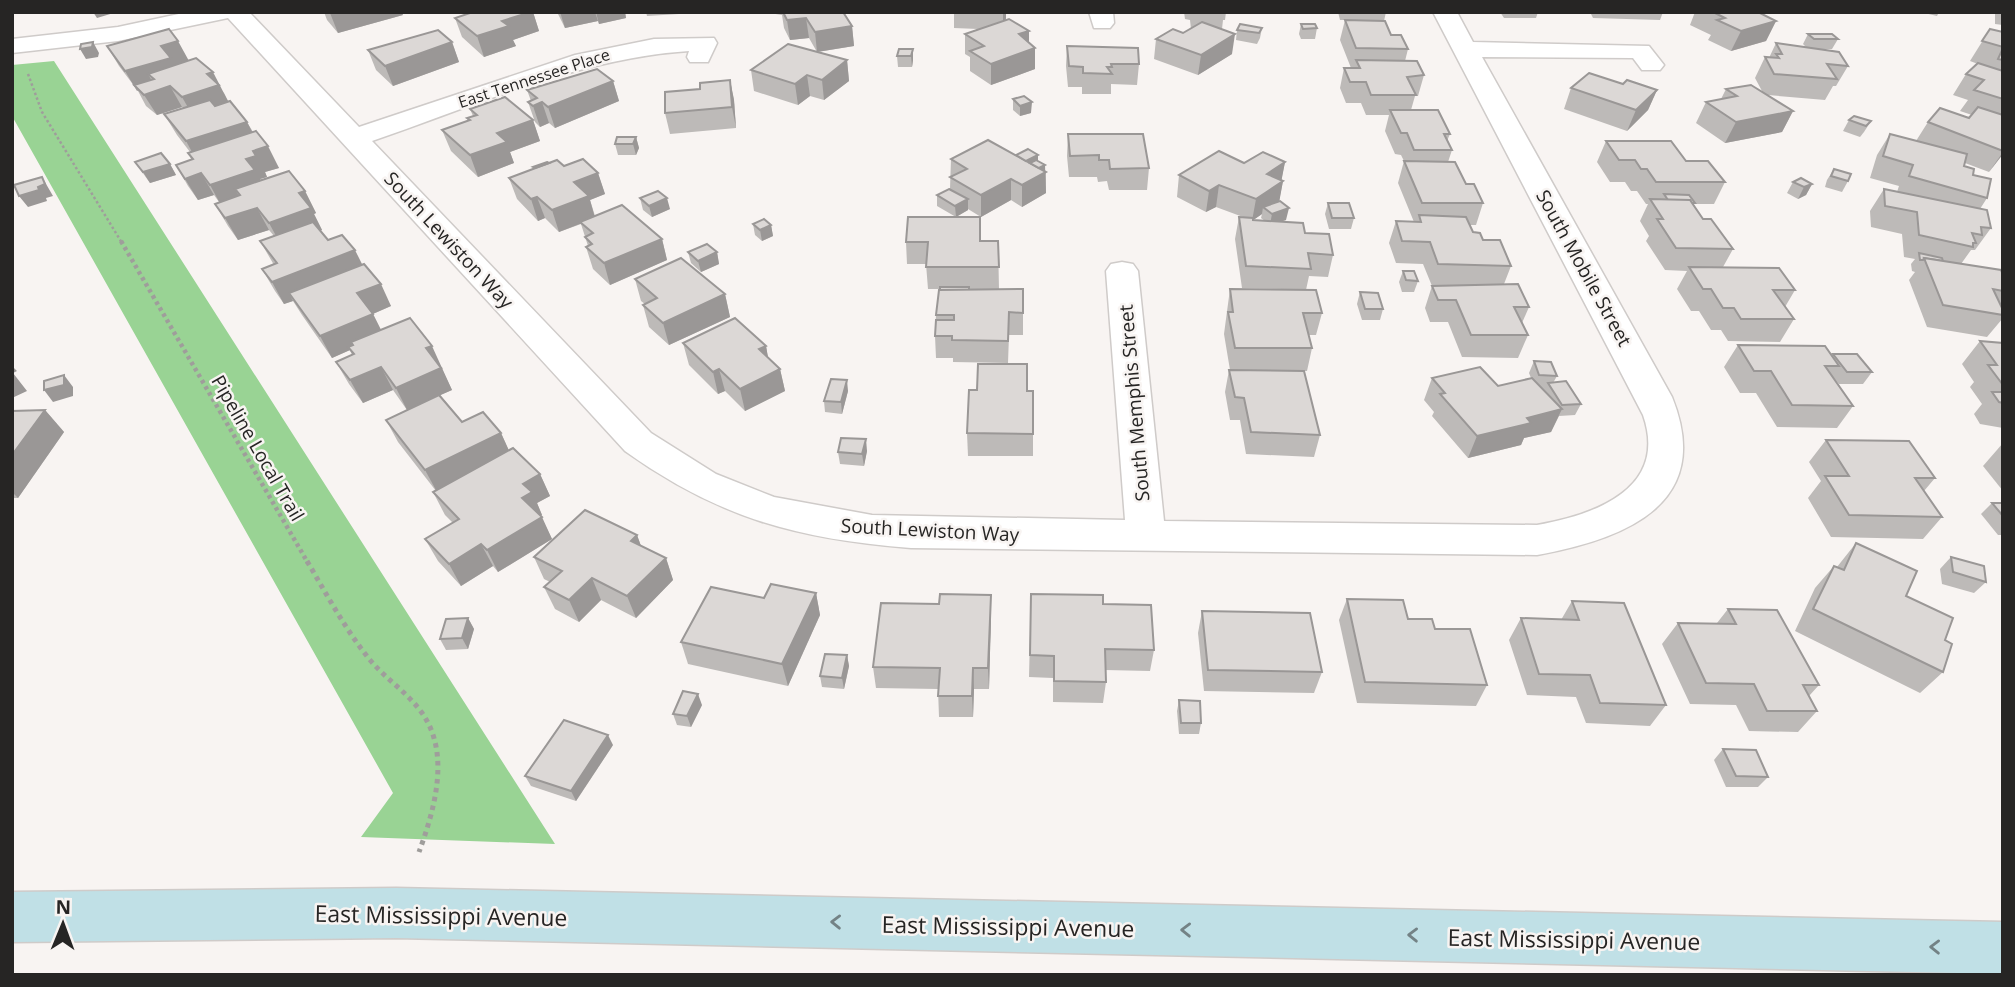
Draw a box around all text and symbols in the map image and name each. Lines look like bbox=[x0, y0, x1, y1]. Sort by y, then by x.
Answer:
street label: East Tennessee Place bbox=[455, 43, 613, 113]
street label: South Lewiston Way bbox=[379, 166, 520, 314]
street label: South Mobile Street bbox=[1530, 185, 1638, 351]
street label: South Memphis Street bbox=[1112, 303, 1156, 502]
street label: Pipeline Local Trail bbox=[206, 370, 310, 526]
street label: South Lewiston Way bbox=[840, 512, 1020, 548]
north arrow bbox=[28, 889, 98, 959]
text: N bbox=[55, 894, 71, 920]
street label: East Mississippi Avenue bbox=[314, 897, 568, 933]
street label: East Mississippi Avenue bbox=[881, 908, 1135, 944]
one-way arrow bbox=[830, 915, 841, 930]
street label: East Mississippi Avenue bbox=[1447, 921, 1701, 957]
one-way arrow bbox=[1180, 922, 1190, 938]
one-way arrow bbox=[1407, 927, 1418, 943]
one-way arrow bbox=[1929, 939, 1940, 954]

